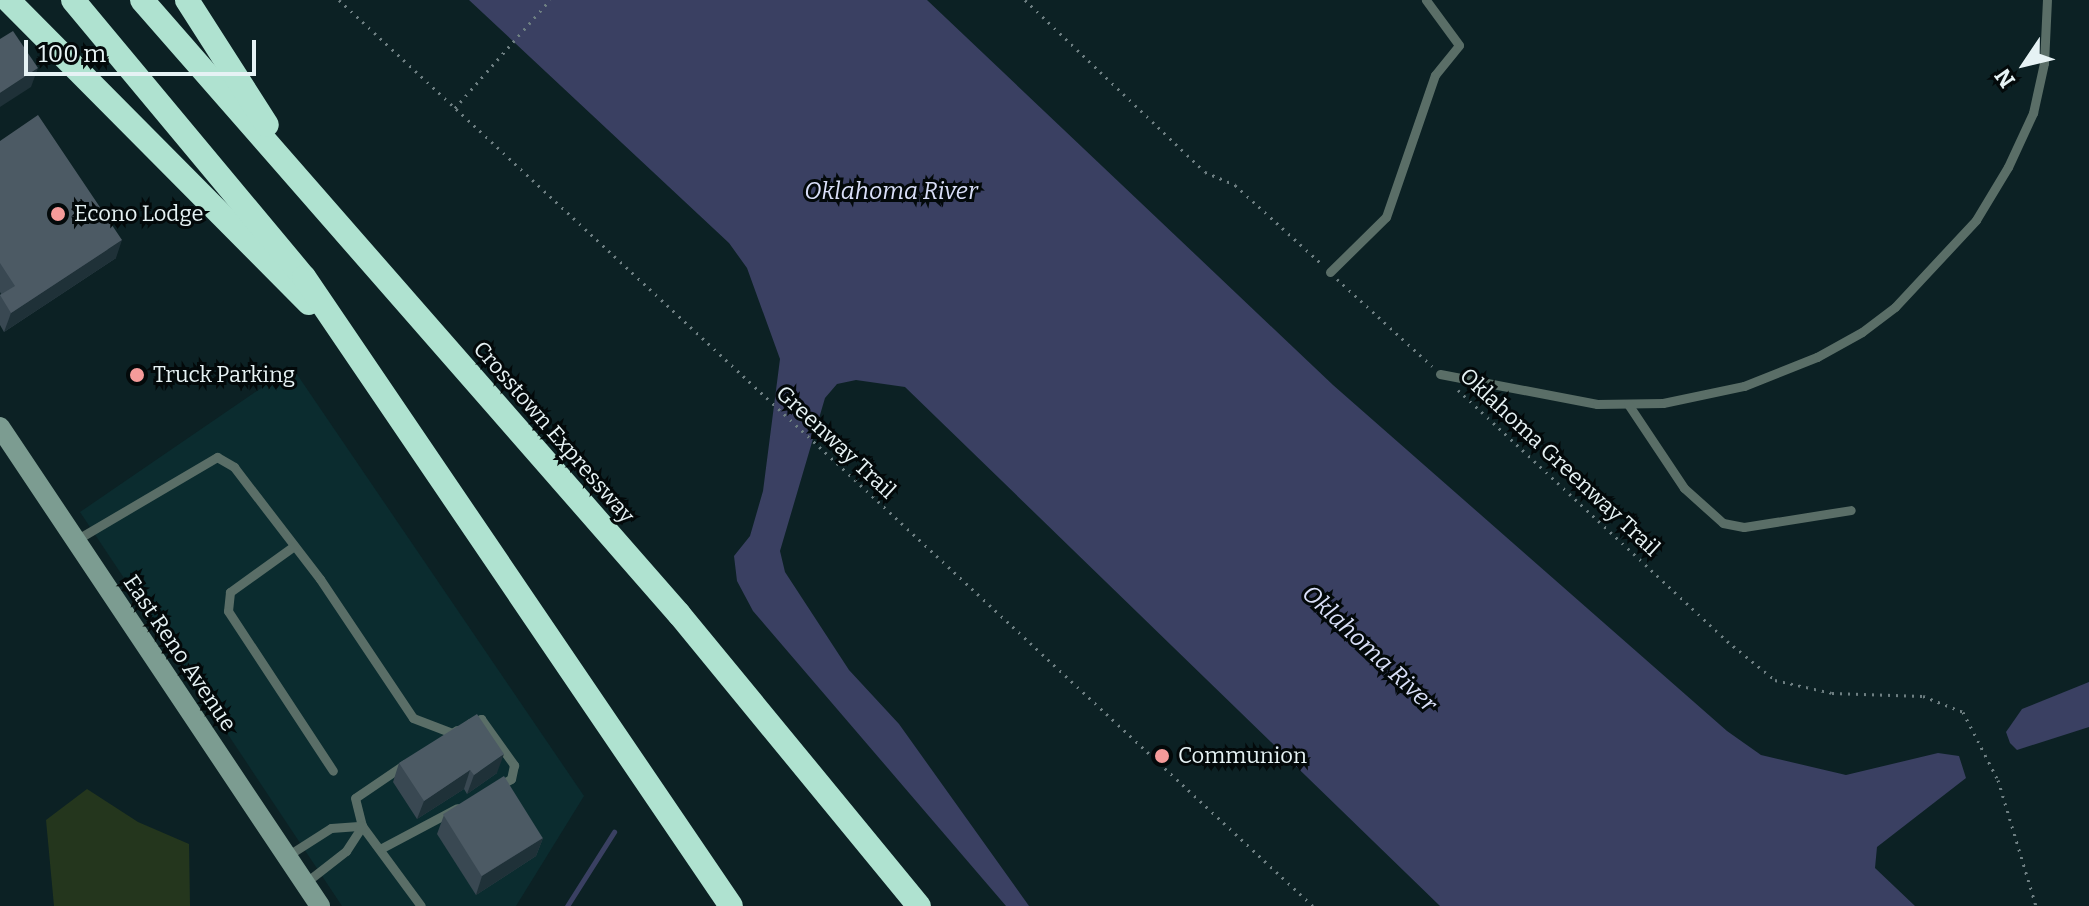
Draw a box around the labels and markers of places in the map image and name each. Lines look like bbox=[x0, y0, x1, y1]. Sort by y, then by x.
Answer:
place label: Econo Lodge bbox=[74, 201, 203, 227]
marker: Econo Lodge bbox=[49, 205, 67, 223]
place label: Truck Parking bbox=[153, 362, 295, 388]
marker: Truck Parking bbox=[128, 366, 146, 384]
place label: Communion bbox=[1178, 743, 1307, 769]
marker: Communion bbox=[1153, 747, 1171, 765]

